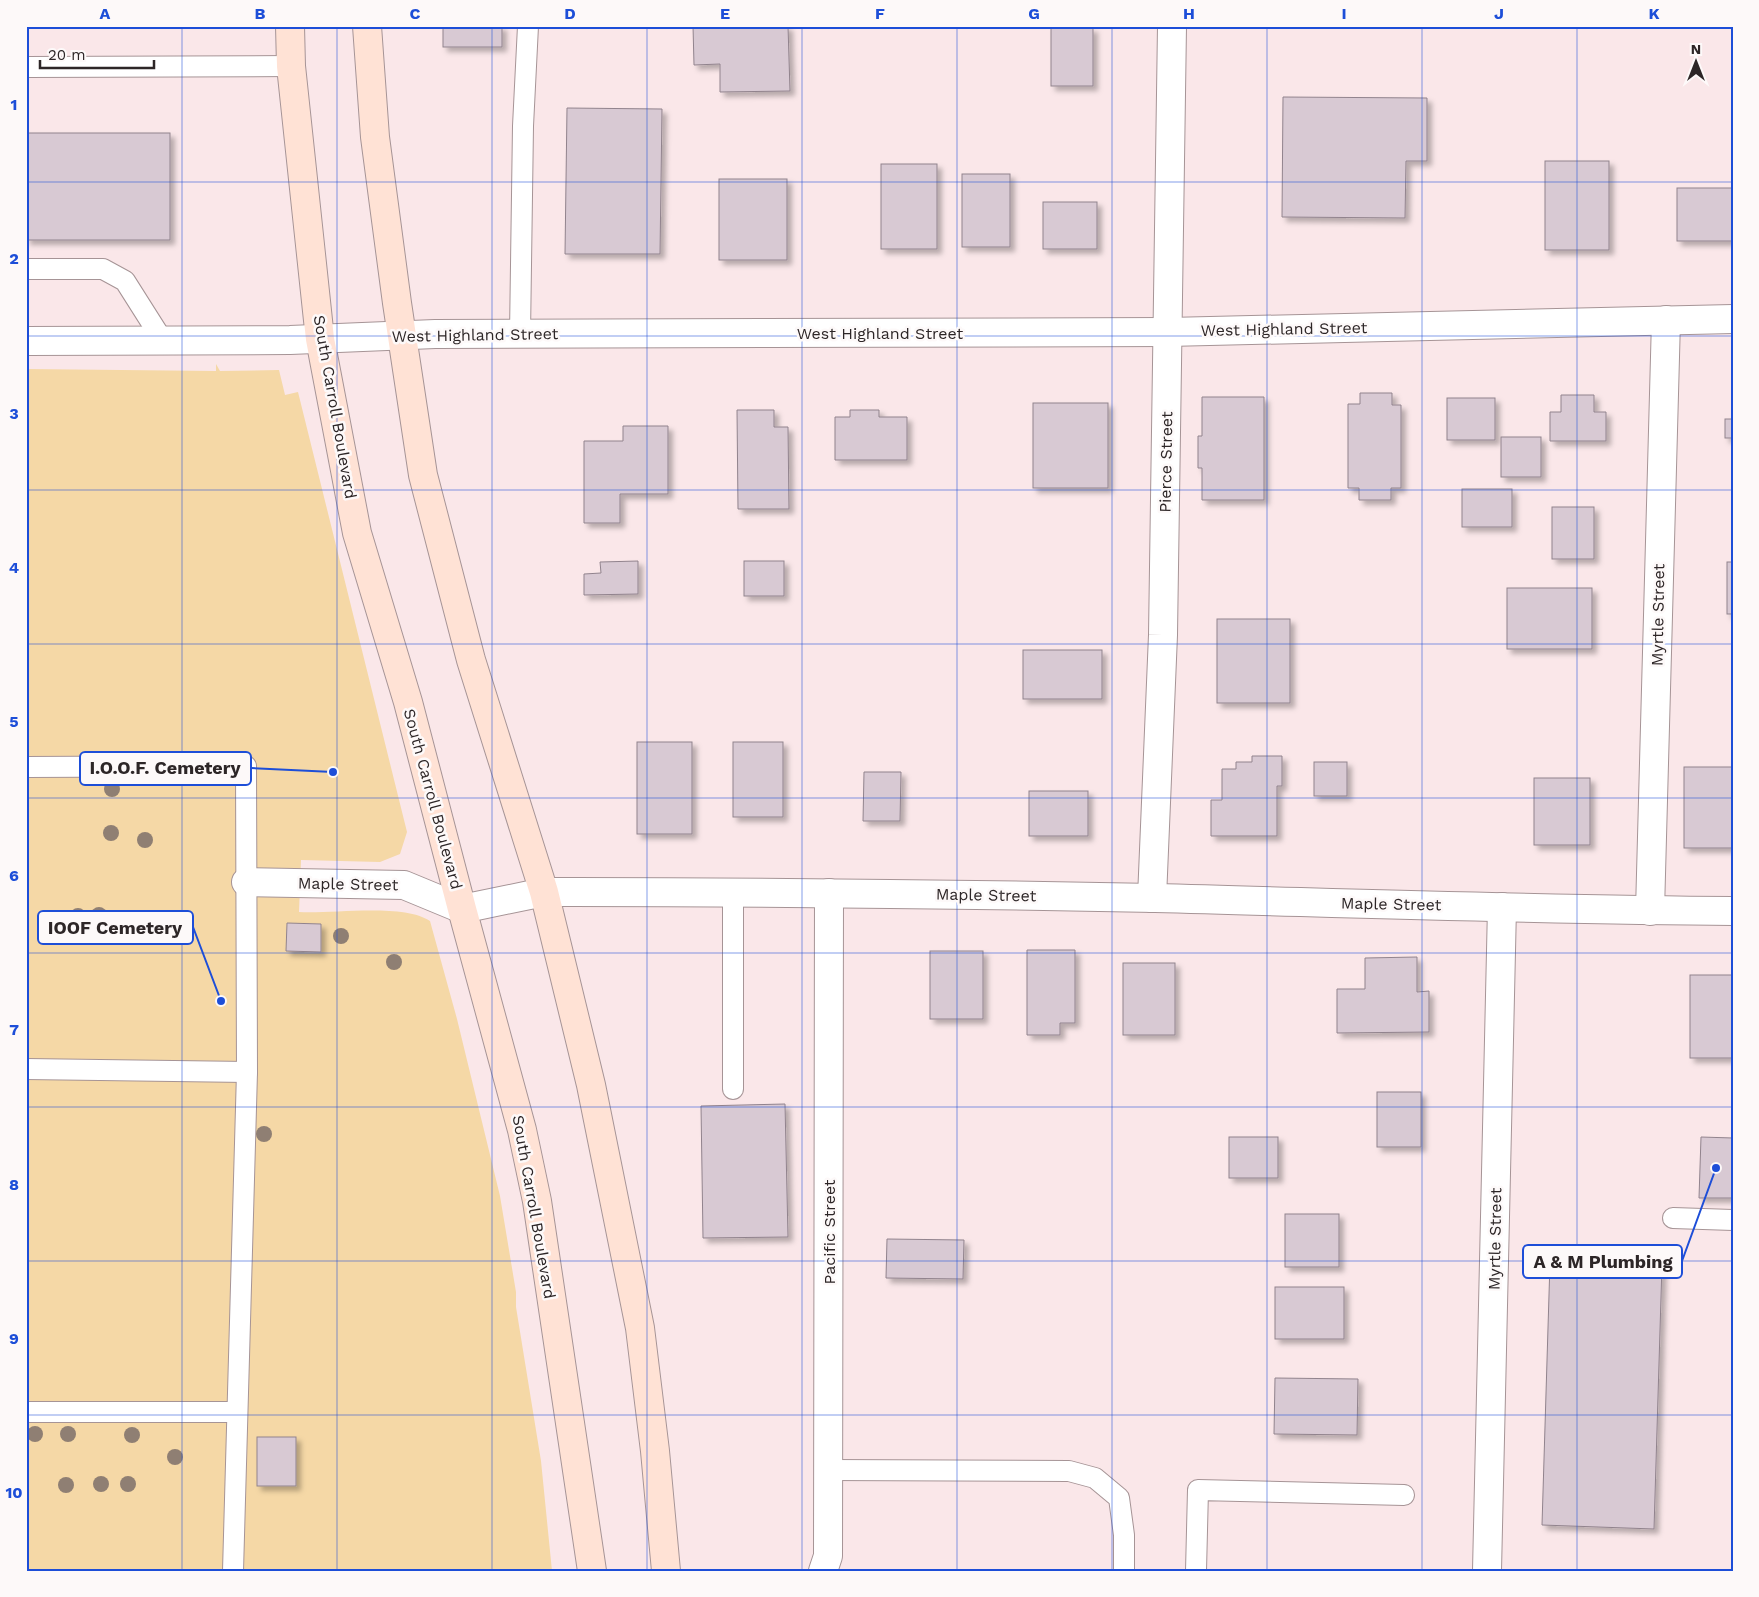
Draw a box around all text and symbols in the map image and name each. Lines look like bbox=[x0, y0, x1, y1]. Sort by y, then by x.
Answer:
text: A bbox=[100, 4, 111, 23]
text: B bbox=[255, 4, 266, 23]
text: C bbox=[410, 4, 421, 23]
text: D bbox=[564, 4, 576, 23]
text: E bbox=[720, 4, 730, 23]
text: F bbox=[875, 4, 885, 23]
text: G bbox=[1028, 4, 1040, 23]
text: H bbox=[1183, 4, 1195, 23]
text: I bbox=[1341, 4, 1347, 23]
text: J bbox=[1494, 4, 1504, 23]
text: K bbox=[1648, 4, 1660, 23]
scale bar bbox=[40, 38, 154, 70]
north arrow bbox=[1672, 38, 1722, 88]
text: N bbox=[1691, 41, 1701, 57]
text: 20 m bbox=[48, 46, 86, 64]
text: 1 bbox=[11, 95, 17, 114]
text: 2 bbox=[9, 249, 19, 268]
street label: South Carroll Boulevard bbox=[309, 314, 361, 500]
street label: West Highland Street bbox=[1201, 318, 1368, 340]
street label: West Highland Street bbox=[392, 324, 559, 346]
street label: West Highland Street bbox=[797, 324, 964, 343]
text: 3 bbox=[9, 404, 19, 423]
street label: Pierce Street bbox=[1156, 411, 1176, 513]
text: 4 bbox=[9, 558, 19, 577]
street label: Myrtle Street bbox=[1648, 563, 1668, 666]
street label: South Carroll Boulevard bbox=[400, 707, 466, 891]
text: 5 bbox=[9, 712, 19, 731]
callout: I.O.O.F. Cemetery bbox=[80, 752, 251, 785]
text: I.O.O.F. Cemetery bbox=[89, 757, 241, 778]
text: 6 bbox=[9, 866, 19, 885]
street label: Maple Street bbox=[298, 874, 399, 894]
street label: Maple Street bbox=[936, 885, 1037, 905]
street label: Maple Street bbox=[1341, 894, 1442, 914]
callout: IOOF Cemetery bbox=[38, 911, 193, 944]
text: IOOF Cemetery bbox=[48, 917, 183, 938]
text: 7 bbox=[9, 1020, 19, 1039]
street label: South Carroll Boulevard bbox=[508, 1114, 560, 1300]
text: 8 bbox=[9, 1175, 19, 1194]
street label: Pacific Street bbox=[820, 1179, 839, 1285]
street label: Myrtle Street bbox=[1485, 1187, 1505, 1290]
callout: A & M Plumbing bbox=[1523, 1245, 1682, 1278]
text: A & M Plumbing bbox=[1534, 1251, 1673, 1272]
text: 9 bbox=[9, 1329, 19, 1348]
text: 10 bbox=[5, 1483, 23, 1502]

